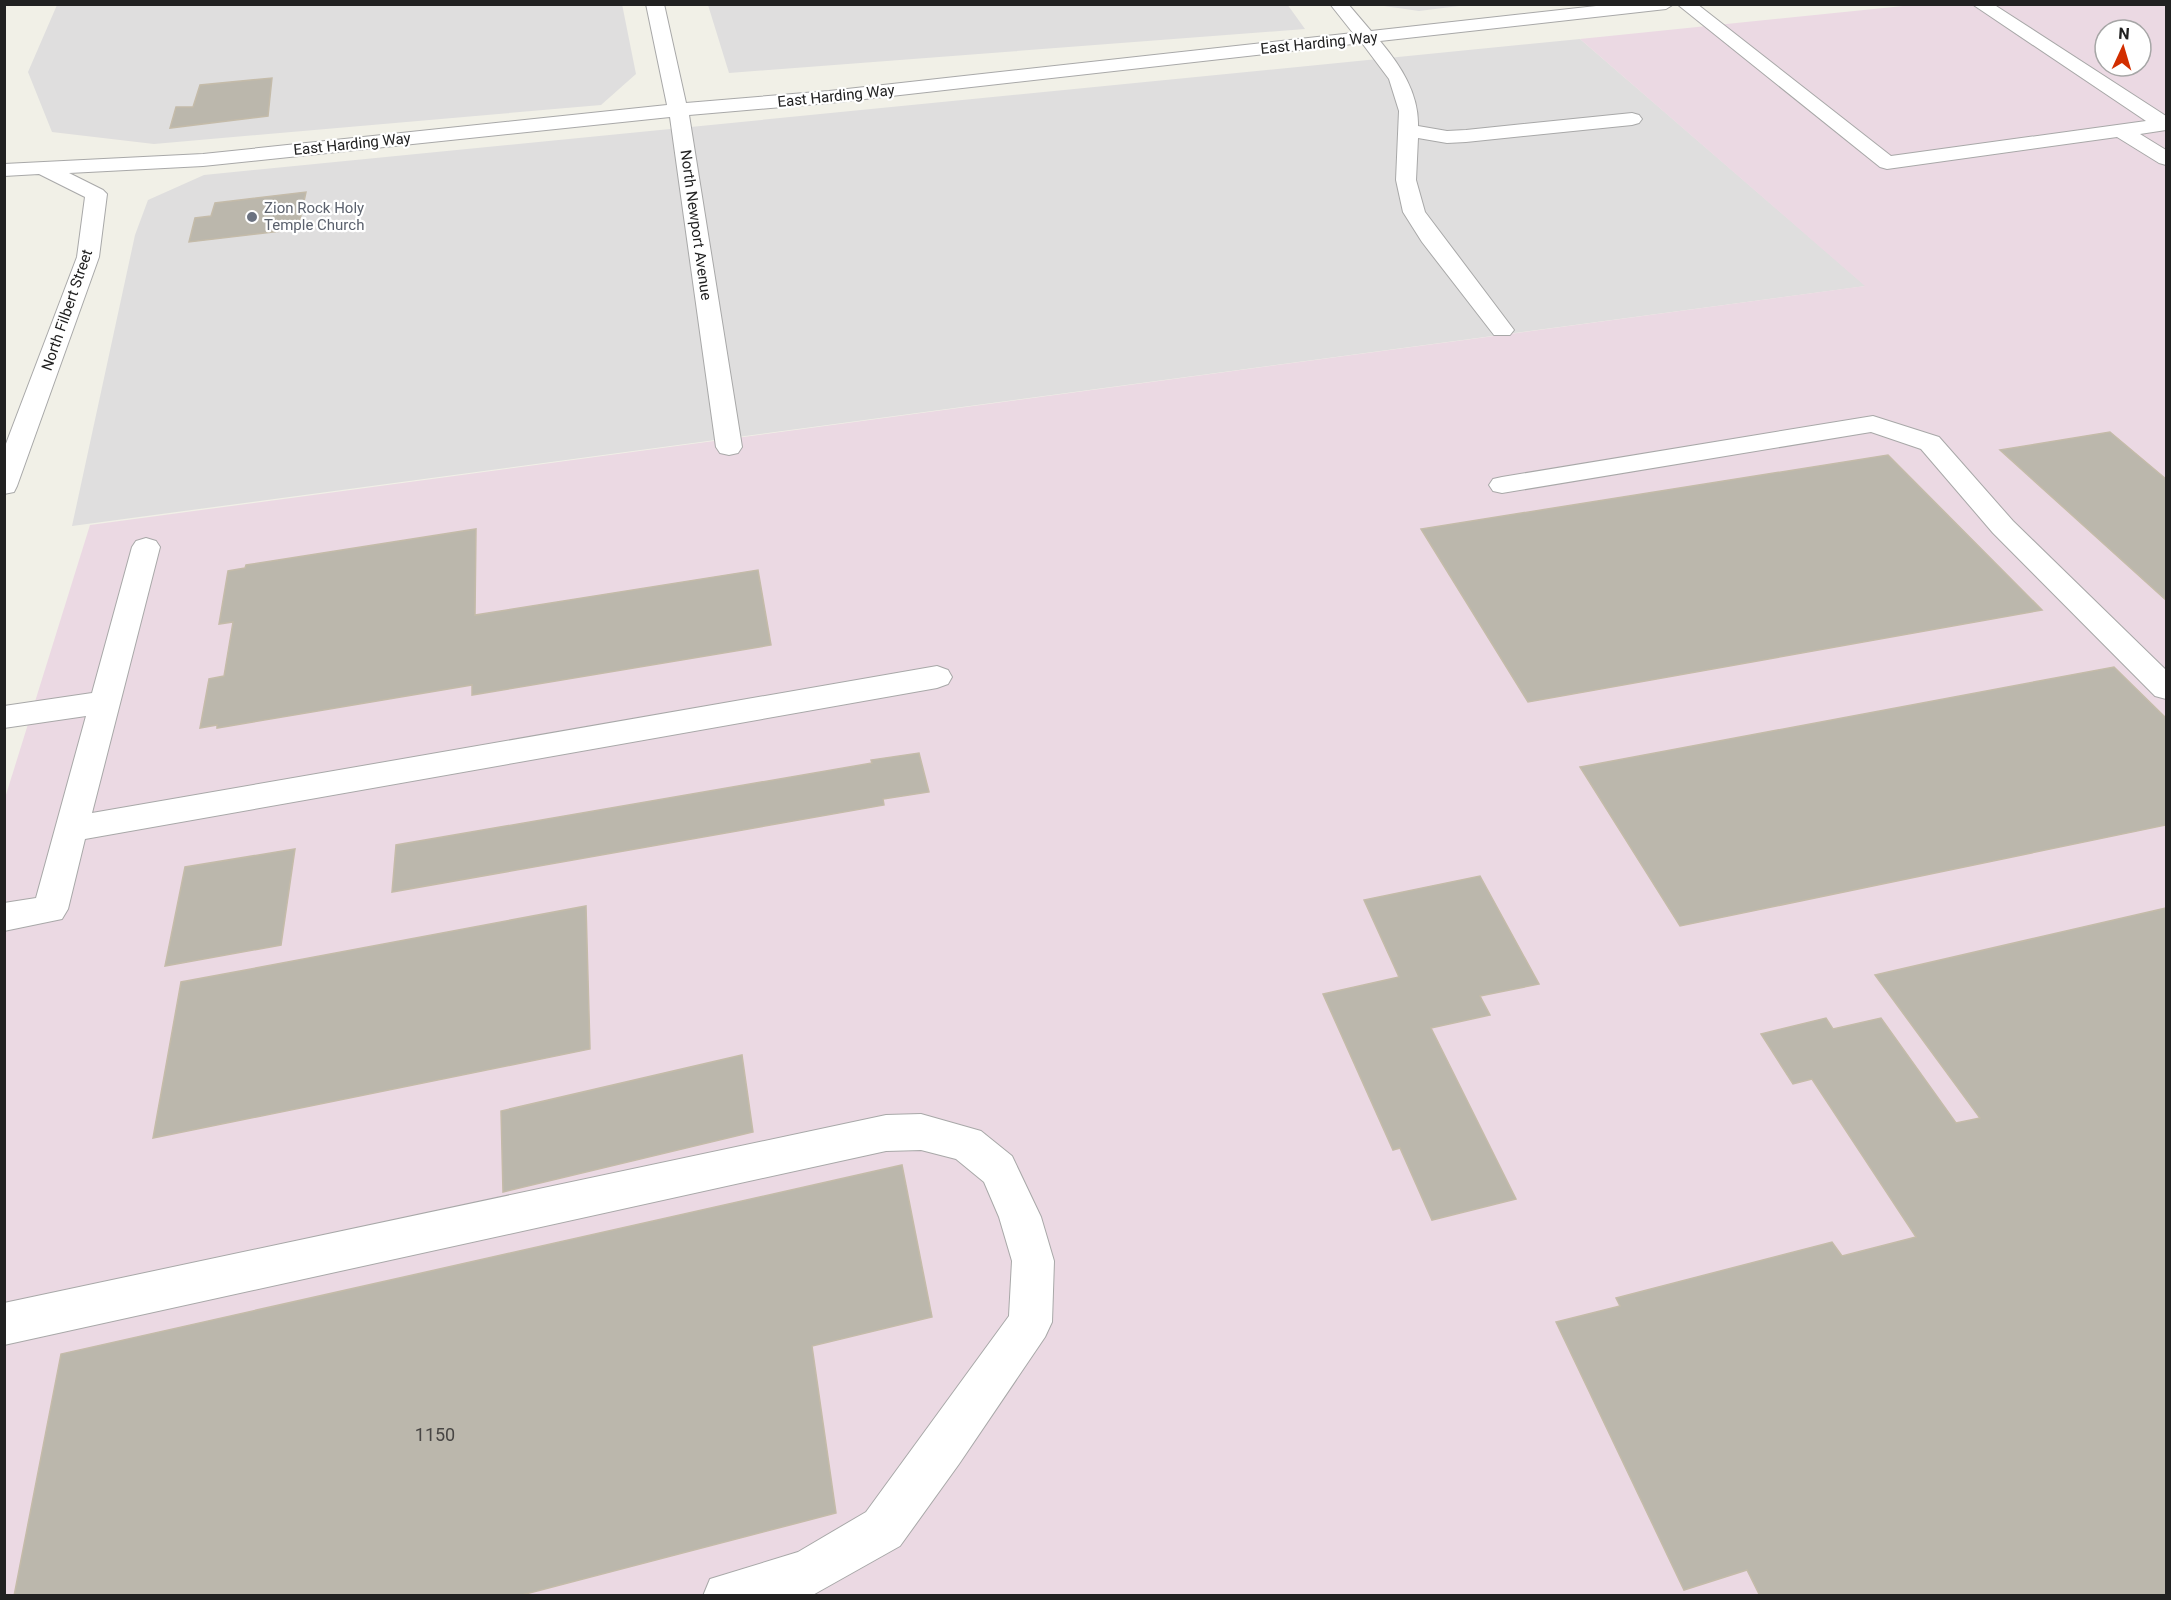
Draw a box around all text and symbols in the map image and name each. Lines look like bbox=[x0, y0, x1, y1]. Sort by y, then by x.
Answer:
north arrow bbox=[2093, 18, 2153, 78]
text: N bbox=[2118, 24, 2130, 43]
street label: East Harding Way bbox=[1260, 28, 1378, 58]
street label: East Harding Way bbox=[777, 81, 895, 111]
street label: East Harding Way bbox=[293, 129, 411, 159]
street label: North Newport Avenue bbox=[677, 149, 715, 301]
place label: Zion Rock Holy Temple Church bbox=[264, 199, 364, 234]
marker: Zion Rock Holy Temple Church bbox=[245, 210, 259, 224]
street label: North Filbert Street bbox=[38, 247, 96, 373]
house number: 1150 bbox=[415, 1424, 455, 1445]

